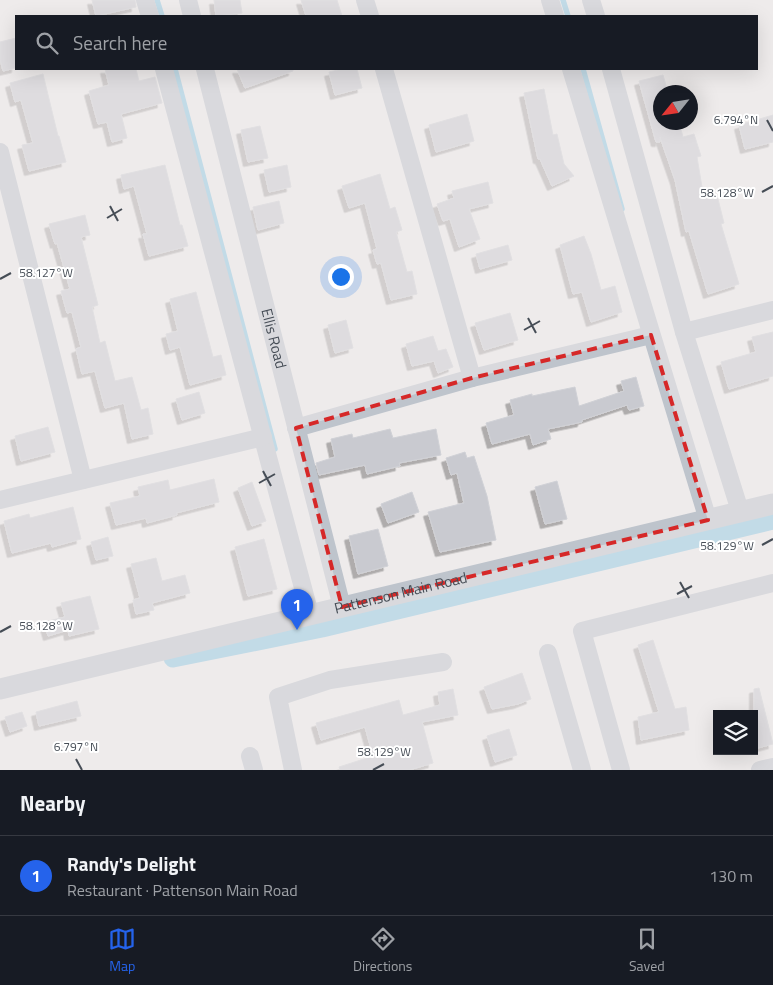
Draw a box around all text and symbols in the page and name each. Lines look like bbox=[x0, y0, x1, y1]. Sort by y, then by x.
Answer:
search box bbox=[15, 15, 758, 70]
text: Search here bbox=[73, 28, 167, 57]
icon: search bbox=[33, 29, 61, 57]
north arrow bbox=[653, 85, 698, 130]
text: 6.794°N bbox=[714, 110, 758, 129]
text: 58.128°W bbox=[700, 183, 754, 202]
text: 58.127°W bbox=[19, 263, 73, 282]
your location bbox=[328, 264, 354, 290]
street label: Ellis Road bbox=[255, 306, 293, 371]
text: 58.129°W bbox=[700, 536, 754, 555]
street label: Pattenson Main Road bbox=[332, 566, 469, 620]
pin: 1 bbox=[281, 589, 313, 630]
text: 58.128°W bbox=[19, 616, 73, 635]
map controls bbox=[713, 710, 758, 755]
button: layers bbox=[713, 710, 758, 755]
text: 6.797°N bbox=[54, 737, 98, 756]
text: 58.129°W bbox=[357, 742, 411, 761]
text: Nearby bbox=[20, 787, 85, 819]
text: Randy's Delight bbox=[67, 849, 196, 878]
text: 1 bbox=[32, 864, 40, 888]
text: 130 m bbox=[709, 864, 753, 888]
text: Restaurant · Pattenson Main Road bbox=[67, 878, 298, 902]
tab: Map bbox=[108, 925, 136, 976]
tab: Directions bbox=[353, 925, 412, 976]
tab: Saved bbox=[629, 925, 665, 976]

